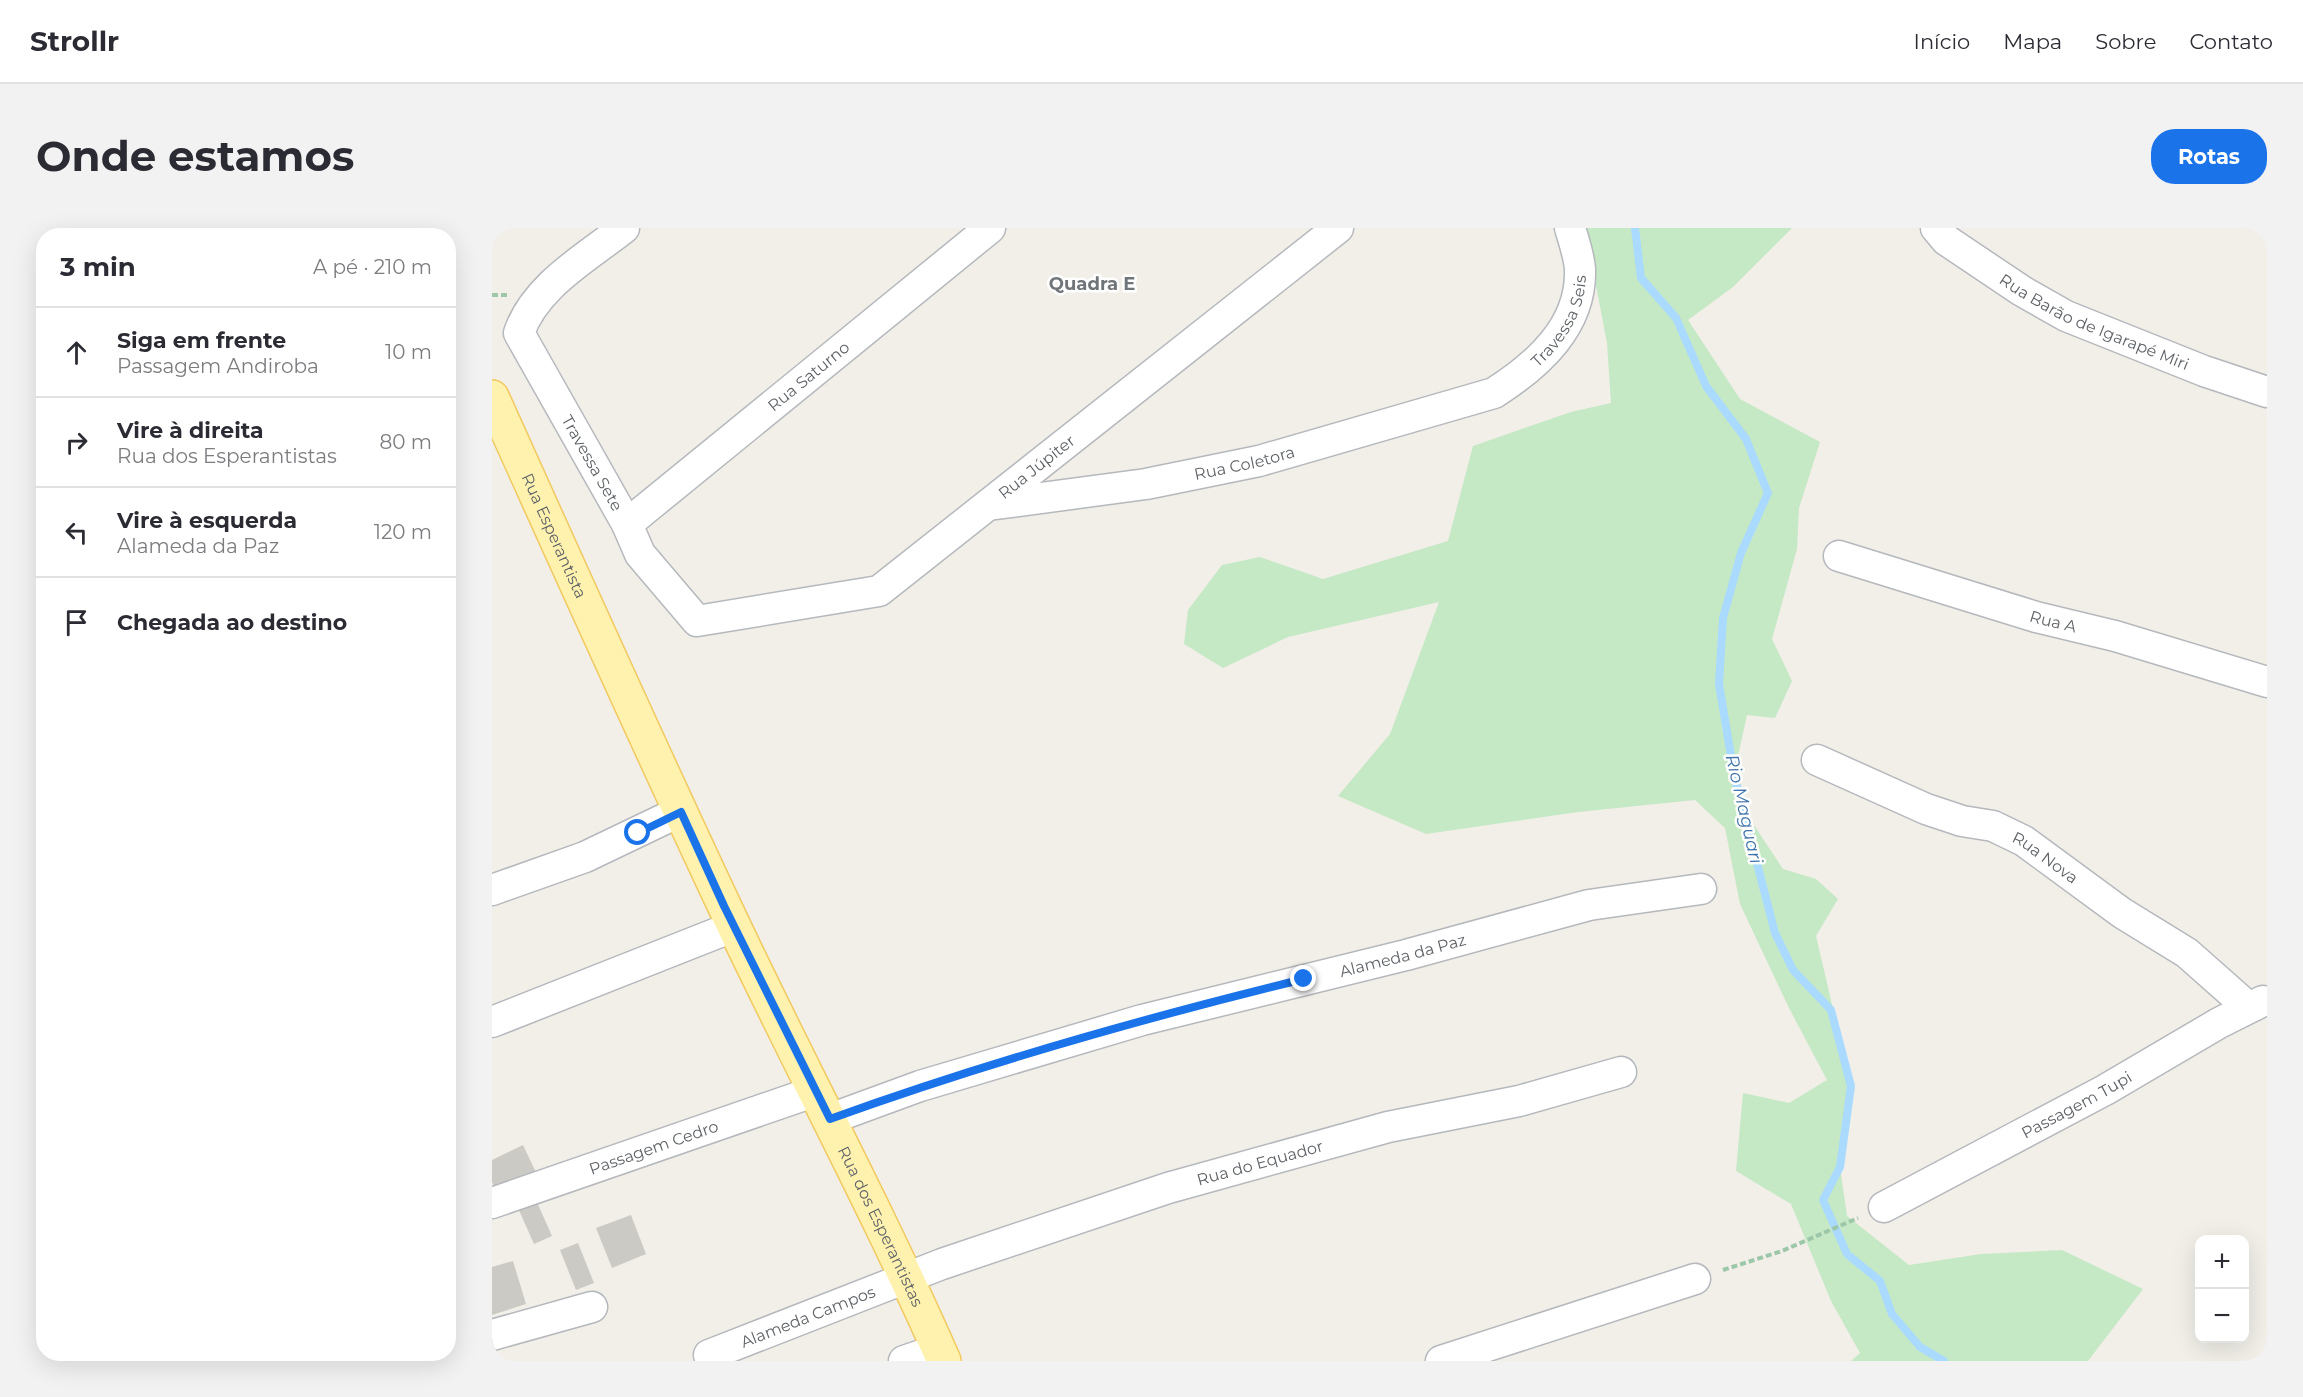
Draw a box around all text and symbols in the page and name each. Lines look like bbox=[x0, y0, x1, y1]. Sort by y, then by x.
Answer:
text: Strollr bbox=[30, 24, 119, 58]
text: Início bbox=[1914, 29, 1970, 54]
text: Mapa bbox=[2003, 29, 2062, 54]
text: Sobre bbox=[2095, 29, 2156, 54]
text: Contato bbox=[2189, 29, 2273, 54]
button: Rotas bbox=[2151, 129, 2267, 184]
text: Onde estamos bbox=[36, 130, 354, 182]
text: 3 min bbox=[60, 251, 136, 283]
text: A pé · 210 m bbox=[313, 255, 432, 279]
street label: Rua Barão de Igarapé Miri bbox=[1996, 269, 2192, 374]
district label: Quadra E bbox=[1049, 273, 1135, 295]
street label: Travessa Seis bbox=[1527, 274, 1590, 371]
text: Siga em frente bbox=[117, 327, 286, 354]
icon: ahead bbox=[60, 336, 93, 369]
street label: Rua Saturno bbox=[764, 337, 853, 415]
text: 10 m bbox=[385, 340, 432, 364]
text: Passagem Andiroba bbox=[117, 354, 319, 378]
street label: Travessa Sete bbox=[558, 412, 627, 514]
text: Vire à direita bbox=[117, 417, 264, 444]
icon: right bbox=[60, 426, 93, 459]
text: 80 m bbox=[380, 430, 432, 454]
street label: Rua Júpiter bbox=[994, 431, 1078, 503]
street label: Rua Coletora bbox=[1192, 442, 1297, 483]
text: Rua dos Esperantistas bbox=[117, 444, 337, 468]
street label: Rua Esperantista bbox=[518, 470, 591, 601]
text: Vire à esquerda bbox=[117, 507, 297, 534]
icon: left bbox=[60, 516, 93, 549]
text: 120 m bbox=[374, 520, 432, 544]
text: Alameda da Paz bbox=[117, 534, 279, 558]
icon: arrive bbox=[60, 606, 93, 639]
street label: Rua A bbox=[2027, 606, 2079, 636]
text: Chegada ao destino bbox=[117, 609, 347, 636]
water label: Rio Maguari bbox=[1721, 752, 1767, 866]
route start bbox=[624, 819, 650, 845]
street label: Rua Nova bbox=[2009, 827, 2082, 887]
street label: Alameda da Paz bbox=[1337, 930, 1468, 981]
route end bbox=[1290, 965, 1316, 991]
street label: Passagem Tupi bbox=[2018, 1067, 2135, 1142]
street label: Passagem Cedro bbox=[587, 1116, 721, 1178]
street label: Rua do Equador bbox=[1195, 1136, 1325, 1189]
street label: Rua dos Esperantistas bbox=[834, 1143, 928, 1310]
map controls bbox=[2195, 1235, 2249, 1343]
button: + bbox=[2195, 1235, 2249, 1289]
street label: Alameda Campos bbox=[738, 1282, 878, 1351]
button: − bbox=[2195, 1289, 2249, 1343]

